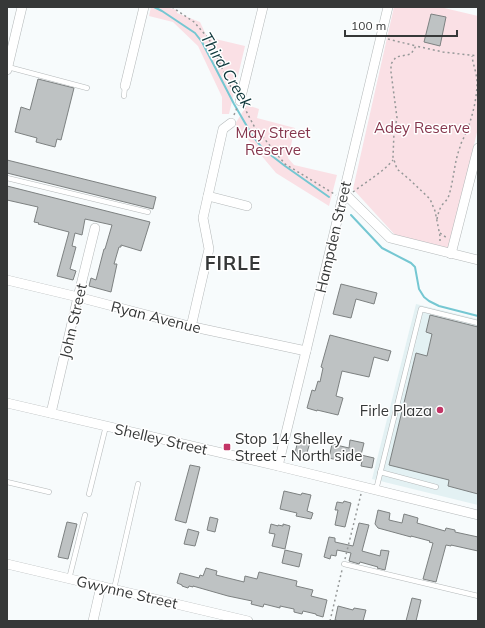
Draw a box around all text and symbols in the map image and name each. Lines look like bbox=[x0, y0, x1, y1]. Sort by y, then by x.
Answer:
scale bar bbox=[345, 12, 457, 38]
text: 100 m bbox=[351, 18, 386, 33]
water label: Third Creek bbox=[197, 29, 258, 112]
park label: Adey Reserve bbox=[374, 118, 470, 137]
park label: May Street Reserve bbox=[235, 123, 311, 159]
street label: Hampden Street bbox=[311, 179, 355, 295]
district label: FIRLE bbox=[205, 251, 261, 275]
street label: John Street bbox=[55, 282, 91, 360]
street label: Ryan Avenue bbox=[109, 297, 203, 337]
place label: Firle Plaza bbox=[360, 401, 432, 420]
marker: Firle Plaza bbox=[435, 405, 445, 415]
street label: Shelley Street bbox=[113, 419, 209, 459]
place label: Stop 14 Shelley Street - North side bbox=[235, 429, 362, 465]
marker: Stop 14 Shelley Street - North side bbox=[222, 442, 232, 452]
street label: Gwynne Street bbox=[75, 571, 179, 613]

